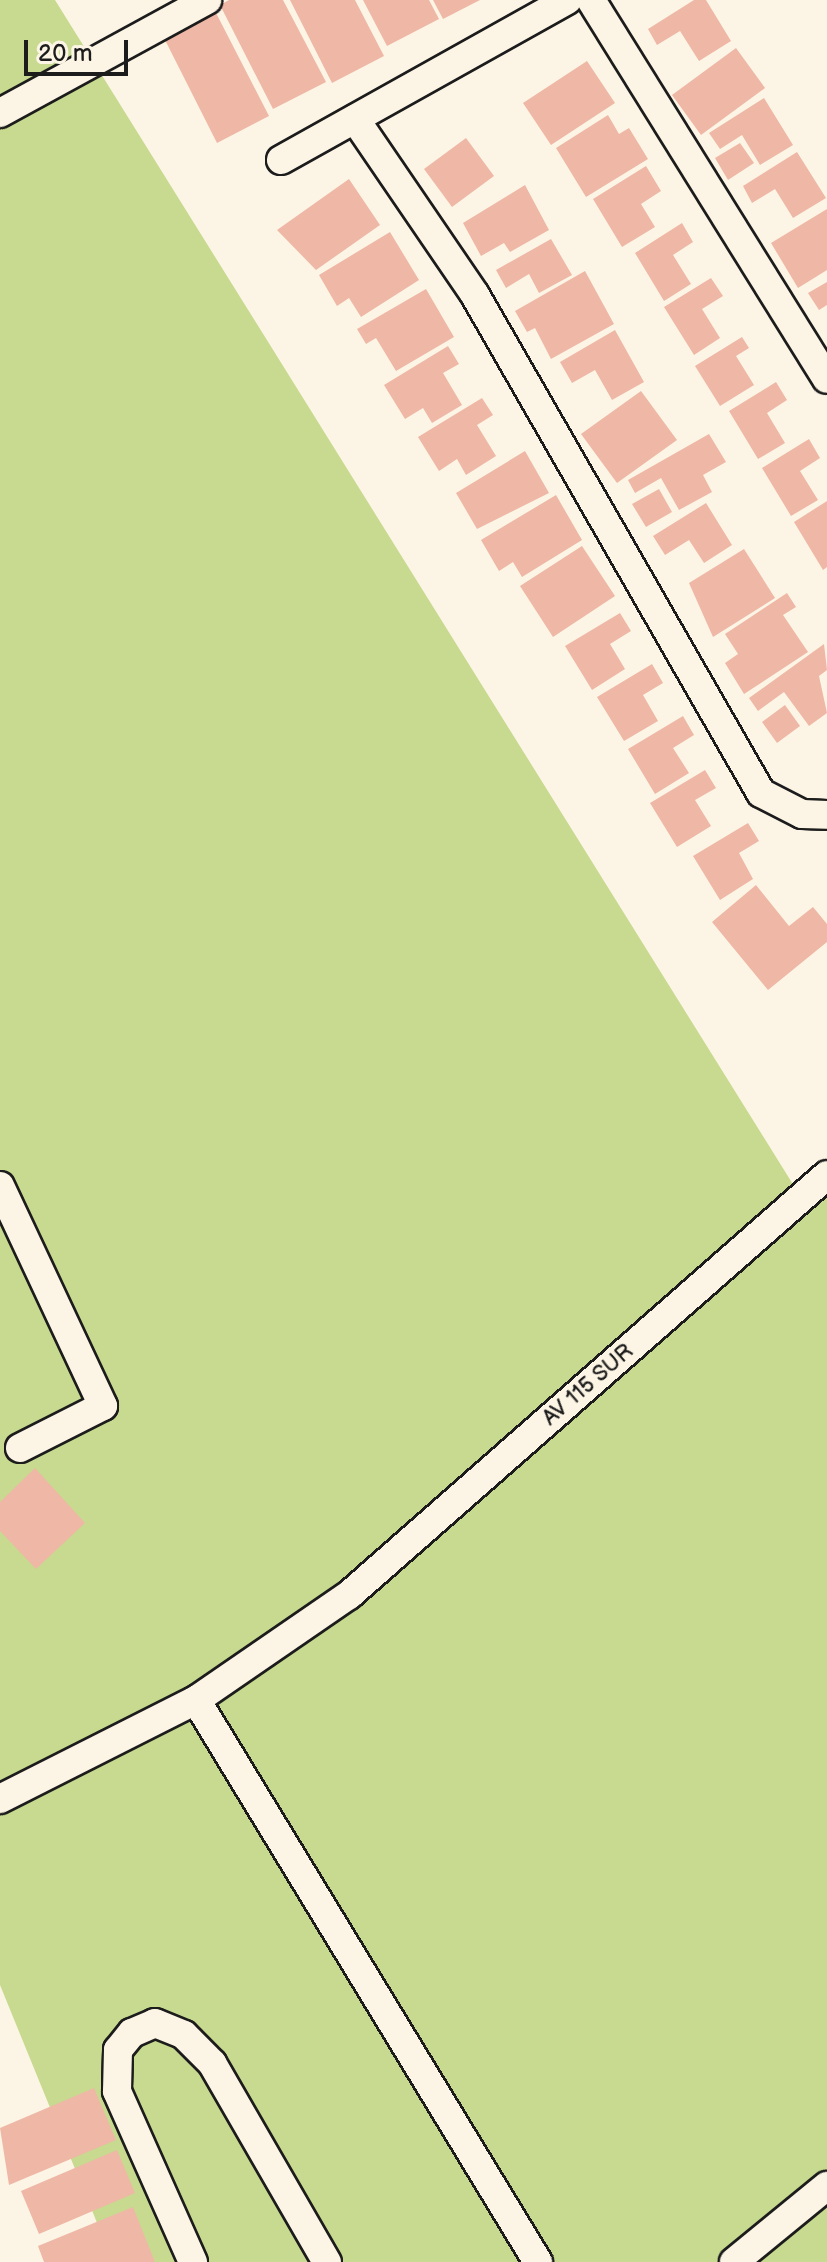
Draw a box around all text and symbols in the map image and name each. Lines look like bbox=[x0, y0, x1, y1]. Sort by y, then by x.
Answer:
scale bar bbox=[28, 24, 132, 74]
text: 20 m bbox=[38, 39, 93, 68]
street label: AV 115 SUR bbox=[537, 1338, 639, 1432]

